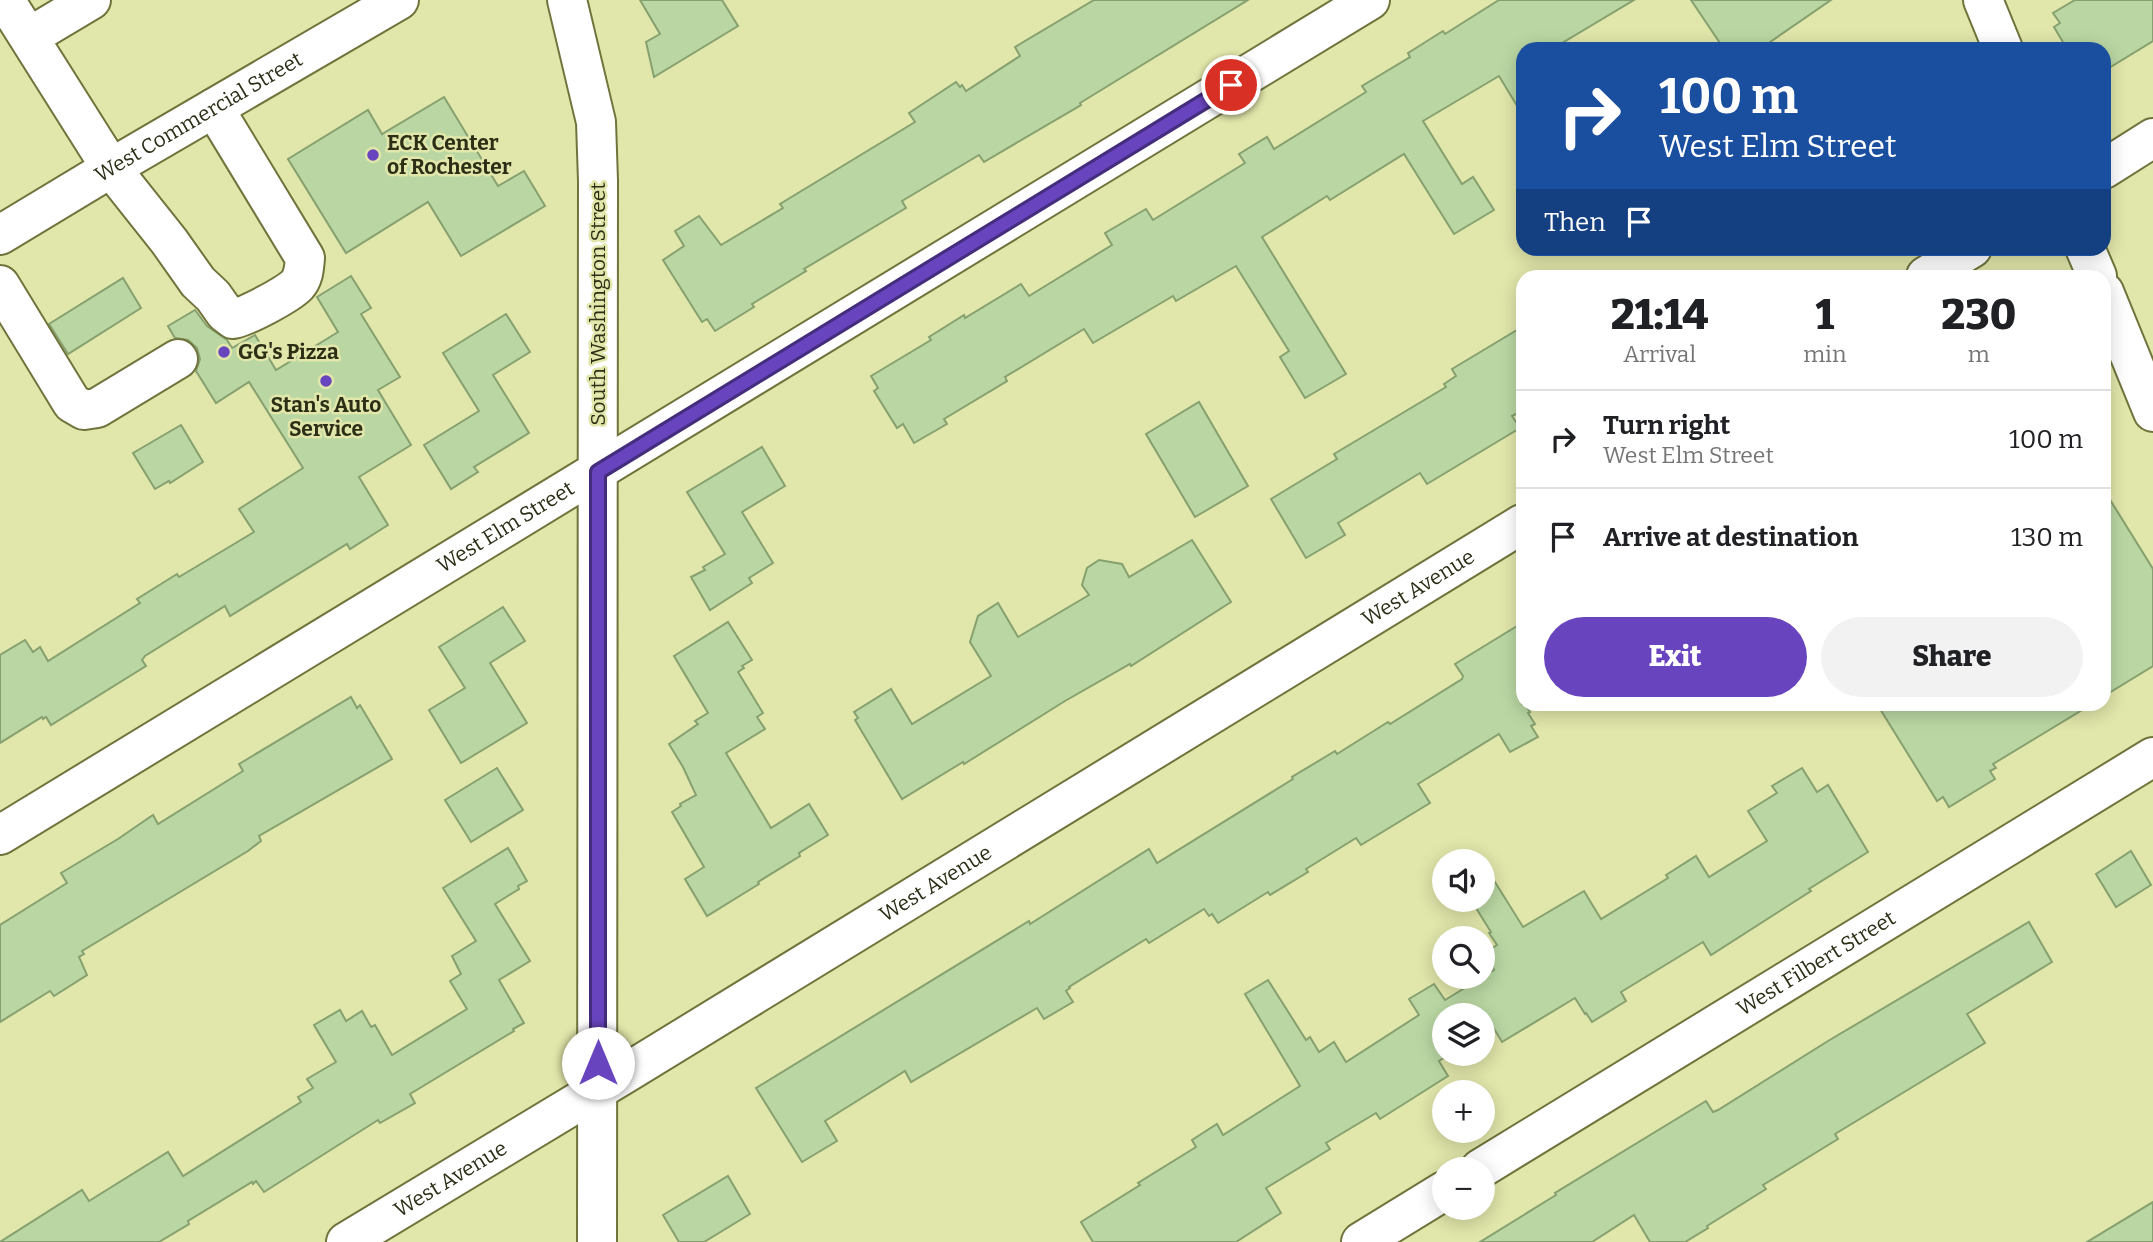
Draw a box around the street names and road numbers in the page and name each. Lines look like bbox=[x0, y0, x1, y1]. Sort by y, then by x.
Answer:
street label: West Commercial Street bbox=[90, 46, 308, 188]
street label: South Washington Street bbox=[585, 182, 611, 426]
street label: West Elm Street bbox=[432, 475, 579, 579]
street label: West Avenue bbox=[1357, 543, 1479, 632]
street label: West Avenue bbox=[874, 839, 997, 928]
street label: West Filbert Street bbox=[1732, 905, 1900, 1022]
street label: West Avenue bbox=[389, 1135, 512, 1223]

